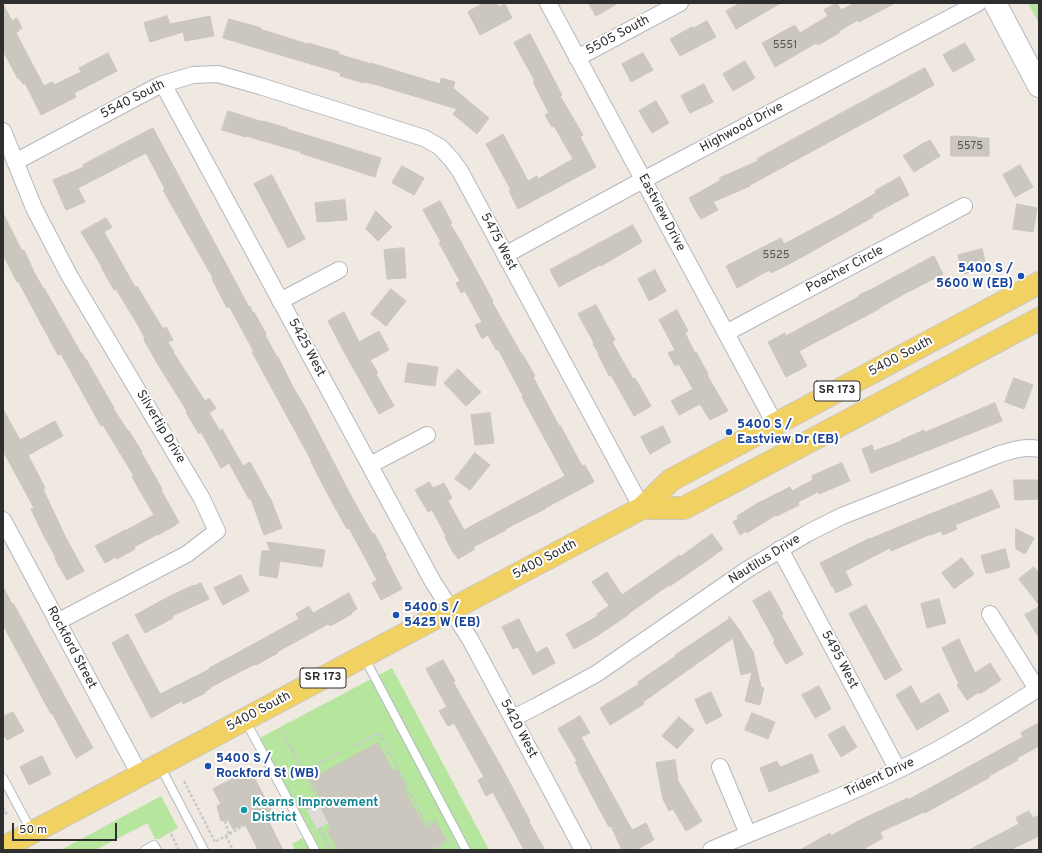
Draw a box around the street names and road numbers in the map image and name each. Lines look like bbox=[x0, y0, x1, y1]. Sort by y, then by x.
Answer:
street label: 5505 South bbox=[584, 13, 652, 59]
street label: 5540 South bbox=[98, 77, 168, 123]
street label: Highwood Drive bbox=[698, 99, 786, 157]
street label: Eastview Drive bbox=[634, 172, 688, 254]
street label: 5475 West bbox=[476, 211, 520, 273]
street label: Poacher Circle bbox=[804, 243, 886, 297]
street label: 5425 West bbox=[284, 316, 328, 380]
street label: 5400 South bbox=[866, 334, 936, 380]
road number: SR 173 bbox=[814, 381, 860, 401]
street label: Silvertip Drive bbox=[132, 388, 188, 466]
street label: Nautilus Drive bbox=[726, 532, 804, 588]
street label: 5400 South bbox=[510, 537, 580, 583]
street label: Rockford Street bbox=[43, 604, 99, 692]
street label: 5495 West bbox=[817, 628, 861, 692]
road number: SR 173 bbox=[300, 668, 346, 688]
street label: 5400 South bbox=[224, 689, 294, 735]
street label: 5420 West bbox=[496, 697, 540, 761]
street label: Trident Drive bbox=[843, 755, 917, 801]

